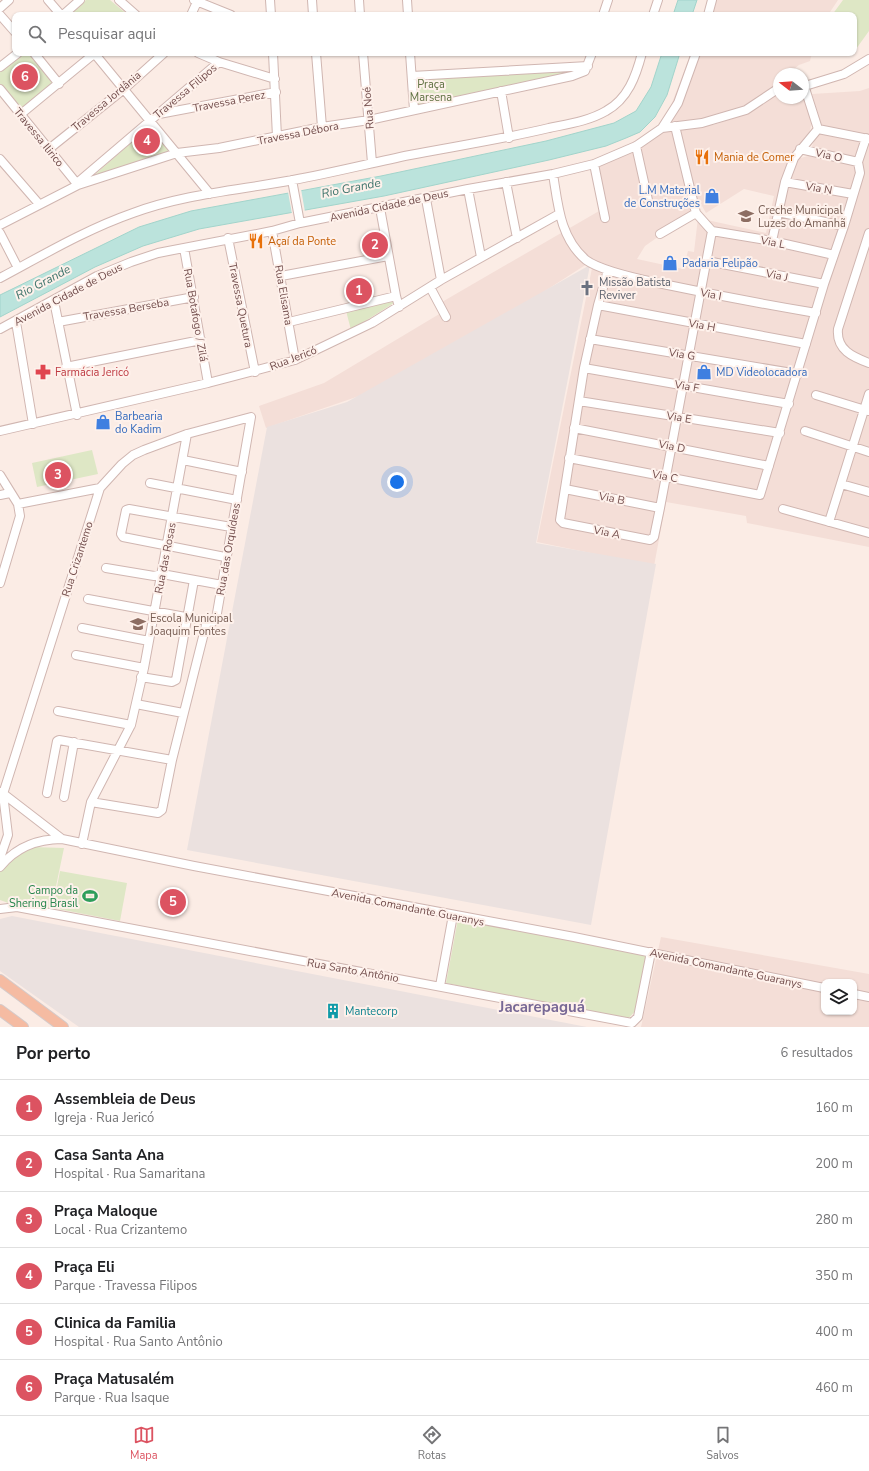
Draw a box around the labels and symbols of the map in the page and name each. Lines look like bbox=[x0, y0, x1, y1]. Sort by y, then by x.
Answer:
street label: Travessa Filipos bbox=[150, 60, 220, 122]
pin: 6 bbox=[12, 62, 38, 92]
street label: Travessa Jordânia bbox=[68, 68, 144, 135]
north arrow bbox=[773, 68, 809, 104]
park label: Praça Marsena bbox=[410, 77, 452, 105]
street label: Rua Noé bbox=[359, 86, 378, 130]
street label: Travessa Perez bbox=[192, 87, 267, 116]
street label: Travessa Ilirico bbox=[10, 104, 67, 170]
street label: Travessa Débora bbox=[256, 118, 340, 149]
pin: 4 bbox=[134, 126, 160, 156]
street label: Via O bbox=[813, 145, 844, 166]
restaurant icon: Mania de Comer bbox=[693, 148, 711, 166]
place label: Mania de Comer bbox=[714, 150, 794, 165]
water label: Rio Grande bbox=[320, 174, 383, 202]
street label: Via N bbox=[803, 179, 833, 198]
place label: L.M Material de Construções bbox=[624, 183, 701, 211]
street label: Avenida Cidade de Deus bbox=[328, 186, 450, 225]
shop icon: L.M Material de Construções bbox=[703, 187, 721, 205]
place label: Creche Municipal Luzes do Amanhã bbox=[758, 203, 846, 231]
school or university icon: Creche Municipal Luzes do Amanhã bbox=[737, 207, 755, 225]
pin: 2 bbox=[362, 230, 388, 260]
restaurant icon: Açaí da Ponte bbox=[247, 232, 265, 250]
street label: Via L bbox=[758, 233, 787, 252]
place label: Açaí da Ponte bbox=[268, 234, 336, 249]
shop icon: Padaria Felipão bbox=[661, 254, 679, 272]
place label: Padaria Felipão bbox=[682, 256, 758, 271]
street label: Avenida Cidade de Deus bbox=[11, 259, 125, 329]
water label: Rio Grande bbox=[13, 261, 74, 303]
street label: Travessa Quetura bbox=[225, 261, 256, 349]
street label: Rua Elisama bbox=[271, 264, 296, 326]
street label: Via J bbox=[764, 266, 789, 285]
street label: Rua Botafogo / Zilá bbox=[180, 267, 211, 363]
place label: Missão Batista Reviver bbox=[599, 275, 671, 303]
pin: 1 bbox=[346, 276, 372, 306]
church icon: Missão Batista Reviver bbox=[578, 279, 596, 297]
street label: Via I bbox=[698, 285, 723, 304]
street label: Travessa Berseba bbox=[82, 295, 170, 324]
street label: Via H bbox=[686, 316, 717, 335]
street label: Rua Jericó bbox=[268, 343, 319, 374]
street label: Via G bbox=[667, 345, 696, 364]
pharmacy icon: Farmácia Jericó bbox=[34, 363, 52, 381]
shop icon: MD Videolocadora bbox=[695, 363, 713, 381]
place label: Farmácia Jericó bbox=[55, 365, 129, 380]
place label: MD Videolocadora bbox=[716, 365, 808, 380]
street label: Via F bbox=[672, 377, 700, 396]
street label: Via E bbox=[664, 408, 693, 427]
place label: Barbearia do Kadim bbox=[115, 409, 163, 437]
shop icon: Barbearia do Kadim bbox=[94, 413, 112, 431]
street label: Via D bbox=[656, 436, 687, 456]
pin: 3 bbox=[45, 460, 71, 490]
street label: Via C bbox=[650, 466, 679, 486]
your location bbox=[387, 472, 407, 492]
street label: Via B bbox=[597, 488, 626, 508]
street label: Rua das Orquídeas bbox=[213, 502, 244, 596]
street label: Rua Crizantemo bbox=[58, 520, 97, 599]
street label: Rua das Rosas bbox=[151, 521, 180, 595]
street label: Via A bbox=[591, 522, 621, 542]
place label: Escola Municipal Joaquim Fontes bbox=[149, 611, 233, 639]
school or university icon: Escola Municipal Joaquim Fontes bbox=[129, 615, 147, 633]
place label: Campo da Shering Brasil bbox=[9, 883, 79, 911]
street label: Avenida Comandante Guaranys bbox=[330, 885, 486, 930]
sports icon: Campo da Shering Brasil bbox=[81, 887, 99, 905]
pin: 5 bbox=[160, 887, 186, 917]
street label: Avenida Comandante Guaranys bbox=[648, 945, 803, 992]
street label: Rua Santo Antônio bbox=[306, 955, 400, 986]
district label: Jacarepaguá bbox=[498, 997, 585, 1017]
building icon: Mantecorp bbox=[324, 1002, 342, 1020]
place label: Mantecorp bbox=[345, 1004, 398, 1019]

